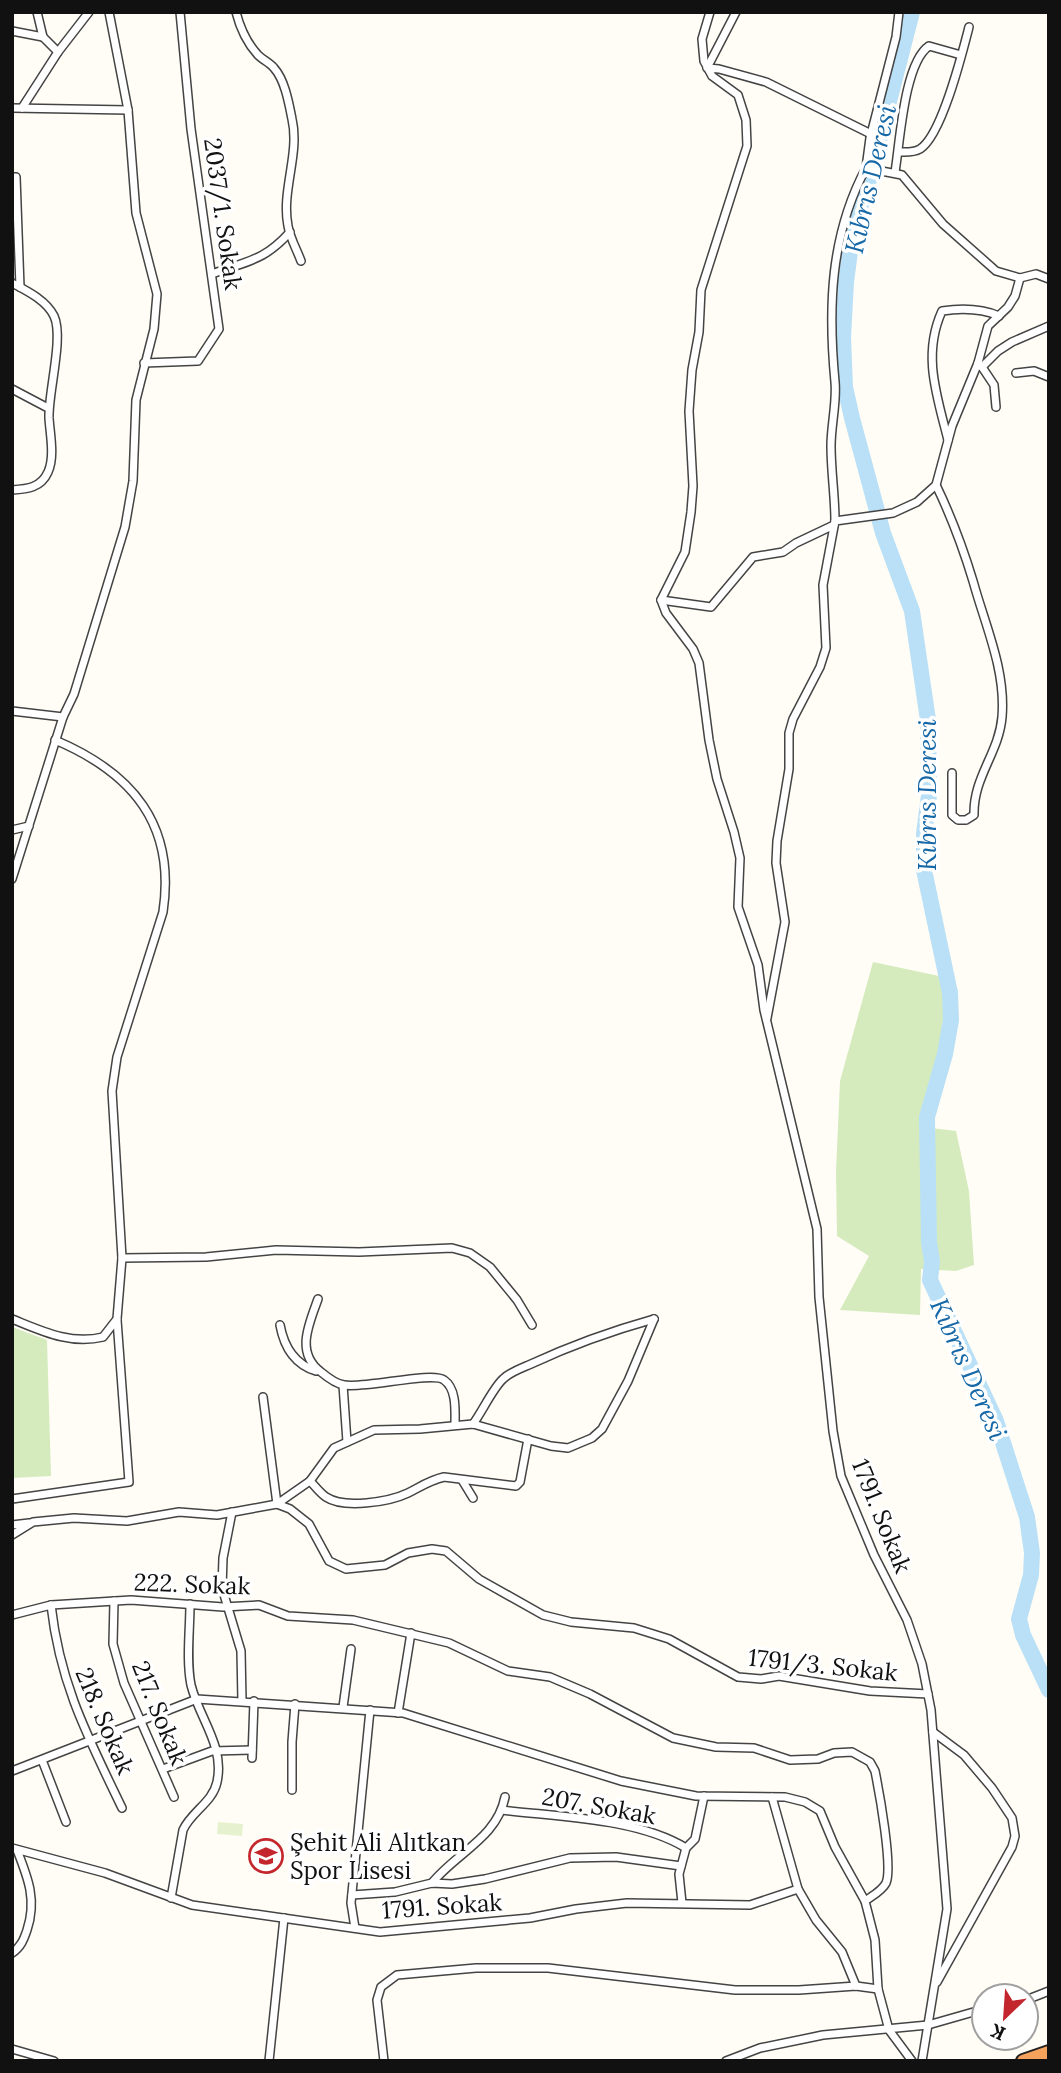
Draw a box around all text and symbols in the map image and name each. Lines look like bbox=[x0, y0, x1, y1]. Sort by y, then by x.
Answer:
water label: Kıbrıs Deresi bbox=[837, 101, 903, 257]
street label: 2037/1. Sokak bbox=[197, 136, 249, 292]
water label: Kıbrıs Deresi bbox=[910, 719, 943, 871]
water label: Kıbrıs Deresi bbox=[923, 1293, 1015, 1446]
street label: 1791. Sokak bbox=[845, 1454, 919, 1578]
street label: 222. Sokak bbox=[133, 1566, 251, 1602]
street label: 1791/3. Sokak bbox=[747, 1642, 899, 1688]
street label: 217. Sokak bbox=[125, 1656, 195, 1770]
street label: 218. Sokak bbox=[69, 1663, 141, 1779]
street label: 207. Sokak bbox=[540, 1781, 659, 1831]
place label: Şehit Ali Alıtkan Spor Lisesi bbox=[290, 1827, 466, 1886]
school or university icon: Şehit Ali Alıtkan Spor Lisesi bbox=[247, 1837, 285, 1875]
street label: 1791. Sokak bbox=[381, 1886, 503, 1926]
north arrow bbox=[970, 1982, 1040, 2052]
text: K bbox=[986, 2018, 1009, 2046]

